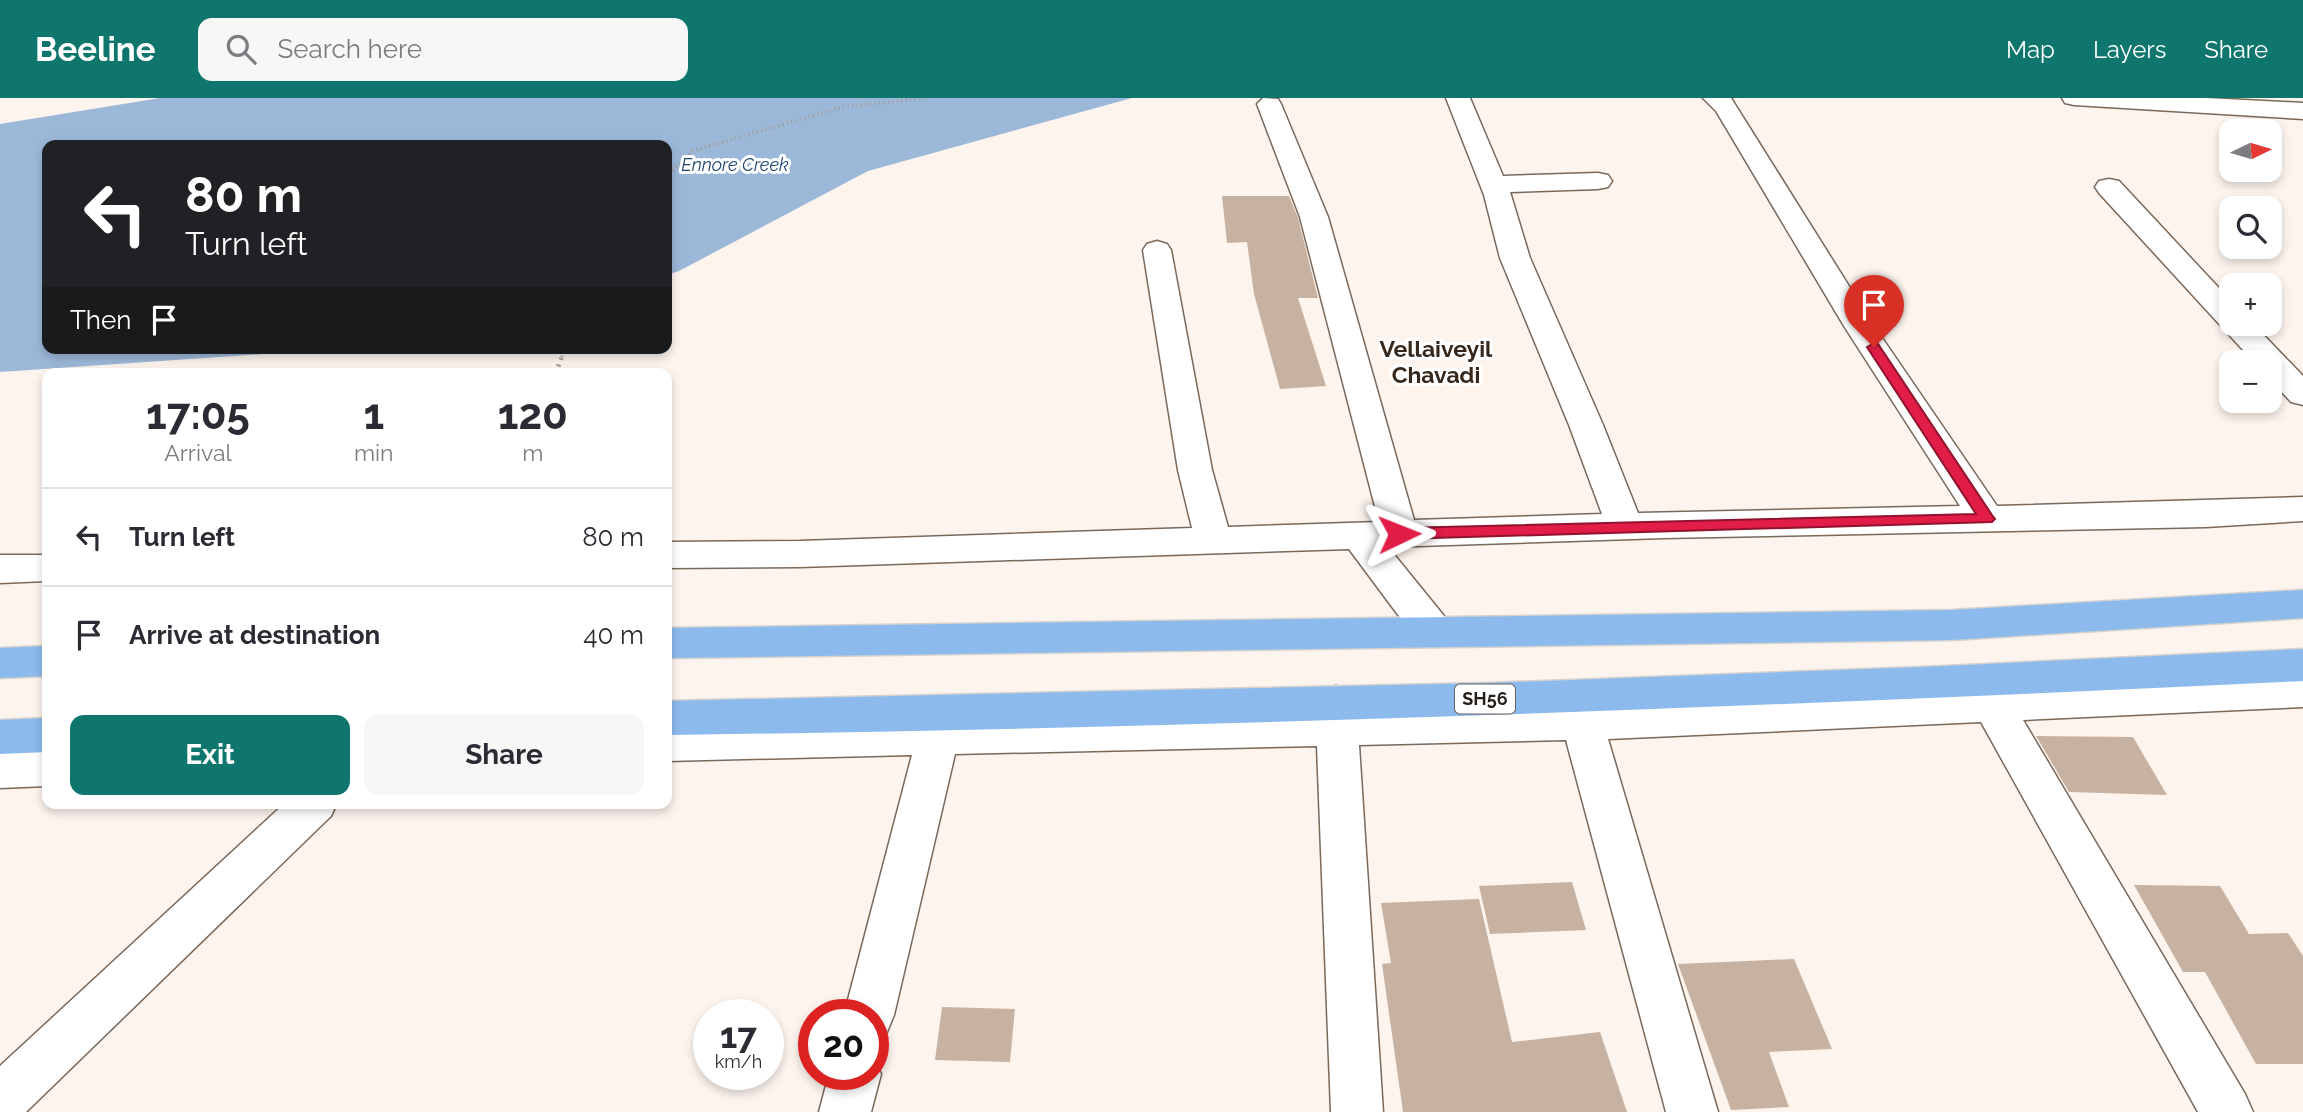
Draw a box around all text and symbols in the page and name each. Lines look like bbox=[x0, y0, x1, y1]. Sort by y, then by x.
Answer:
search box bbox=[198, 18, 688, 81]
text: Beeline bbox=[35, 30, 156, 69]
icon: search bbox=[222, 30, 260, 68]
text: Search here bbox=[278, 34, 422, 64]
text: Map bbox=[2006, 35, 2055, 64]
text: Layers bbox=[2093, 35, 2166, 64]
text: Share bbox=[2204, 35, 2268, 64]
north arrow bbox=[2219, 119, 2282, 182]
map controls bbox=[2219, 119, 2282, 413]
water label: Ennore Creek bbox=[681, 154, 789, 175]
text: 80 m bbox=[185, 166, 302, 223]
icon: left bbox=[70, 168, 161, 259]
button: search bbox=[2219, 196, 2282, 259]
text: Turn left bbox=[185, 225, 307, 262]
button: + bbox=[2219, 273, 2282, 336]
pin bbox=[1844, 275, 1904, 347]
icon: arrive bbox=[1855, 286, 1893, 324]
icon: arrive bbox=[145, 301, 183, 339]
text: Then bbox=[70, 305, 131, 335]
district label: Vellaiveyil Chavadi bbox=[1380, 335, 1493, 388]
button: − bbox=[2219, 350, 2282, 413]
text: 17:05 bbox=[146, 390, 250, 439]
text: 1 bbox=[363, 390, 384, 439]
text: 120 bbox=[498, 390, 568, 439]
text: Arrival bbox=[164, 439, 232, 466]
text: min bbox=[354, 439, 394, 466]
text: m bbox=[522, 439, 543, 466]
position arrow bbox=[1362, 497, 1436, 571]
icon: left bbox=[70, 518, 108, 556]
text: Turn left bbox=[129, 522, 235, 552]
text: 80 m bbox=[582, 522, 644, 552]
icon: arrive bbox=[70, 616, 108, 654]
text: Arrive at destination bbox=[129, 620, 380, 650]
text: 40 m bbox=[583, 620, 644, 650]
road number: SH56 bbox=[1455, 684, 1515, 714]
button: Exit bbox=[70, 715, 350, 795]
button: Share bbox=[364, 715, 644, 795]
speed limit sign: 20 bbox=[798, 999, 889, 1090]
text: 17 bbox=[720, 1015, 757, 1056]
text: km/h bbox=[715, 1051, 762, 1072]

